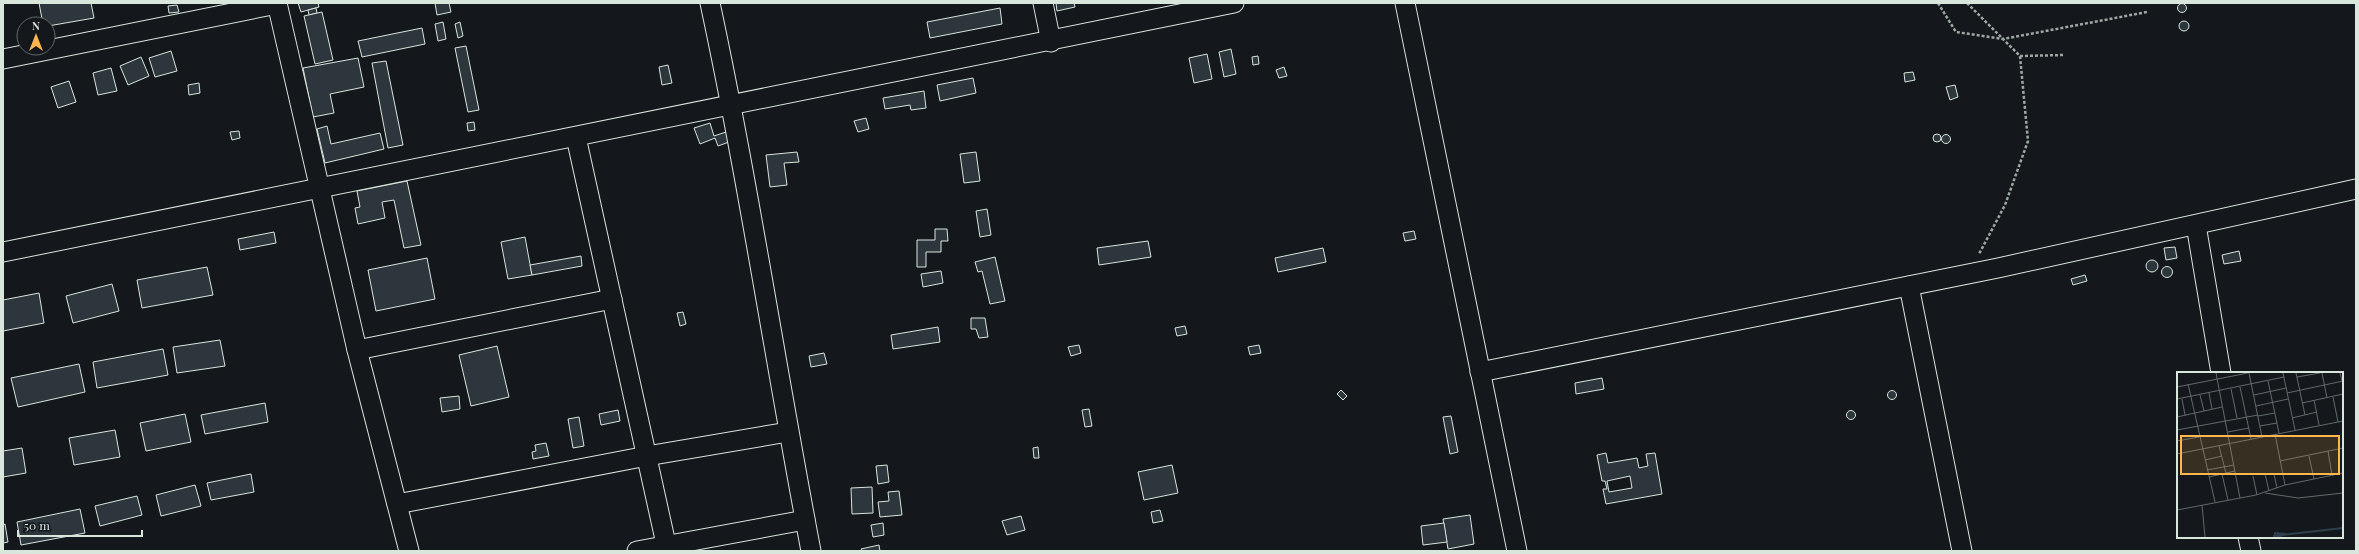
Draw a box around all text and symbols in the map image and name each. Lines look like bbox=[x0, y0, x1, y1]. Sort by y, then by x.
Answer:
north arrow bbox=[16, 16, 56, 56]
text: N bbox=[32, 18, 40, 33]
inset map bbox=[2177, 372, 2343, 538]
scale bar bbox=[18, 512, 142, 538]
text: 50 m bbox=[24, 517, 50, 533]

